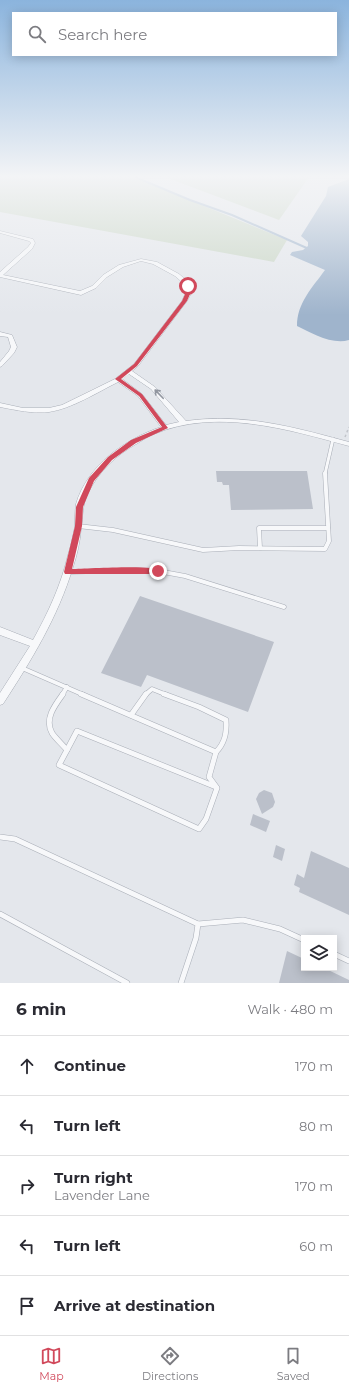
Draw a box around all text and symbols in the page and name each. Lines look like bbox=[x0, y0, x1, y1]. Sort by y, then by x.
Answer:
search box bbox=[12, 12, 337, 56]
icon: search bbox=[26, 23, 48, 45]
text: Search here bbox=[58, 25, 147, 44]
route start bbox=[179, 277, 197, 295]
one-way arrow bbox=[154, 389, 164, 399]
route end bbox=[149, 562, 167, 580]
map controls bbox=[301, 935, 337, 971]
button: layers bbox=[301, 935, 337, 971]
text: 6 min bbox=[16, 999, 66, 1019]
text: Walk · 480 m bbox=[247, 1001, 333, 1017]
icon: ahead bbox=[16, 1055, 38, 1077]
text: Continue bbox=[54, 1056, 126, 1075]
text: 170 m bbox=[295, 1058, 333, 1074]
icon: left bbox=[16, 1115, 38, 1137]
text: Turn left bbox=[54, 1116, 121, 1135]
text: 80 m bbox=[299, 1118, 333, 1134]
text: Turn right bbox=[54, 1168, 133, 1187]
icon: right bbox=[16, 1175, 38, 1197]
text: 170 m bbox=[295, 1178, 333, 1194]
text: Lavender Lane bbox=[54, 1187, 150, 1203]
icon: left bbox=[16, 1235, 38, 1257]
text: Turn left bbox=[54, 1236, 121, 1255]
text: 60 m bbox=[299, 1238, 333, 1254]
icon: arrive bbox=[16, 1295, 38, 1317]
text: Arrive at destination bbox=[54, 1296, 215, 1315]
tab: Map bbox=[39, 1345, 64, 1383]
tab: Directions bbox=[142, 1345, 198, 1383]
tab: Saved bbox=[277, 1345, 310, 1383]

